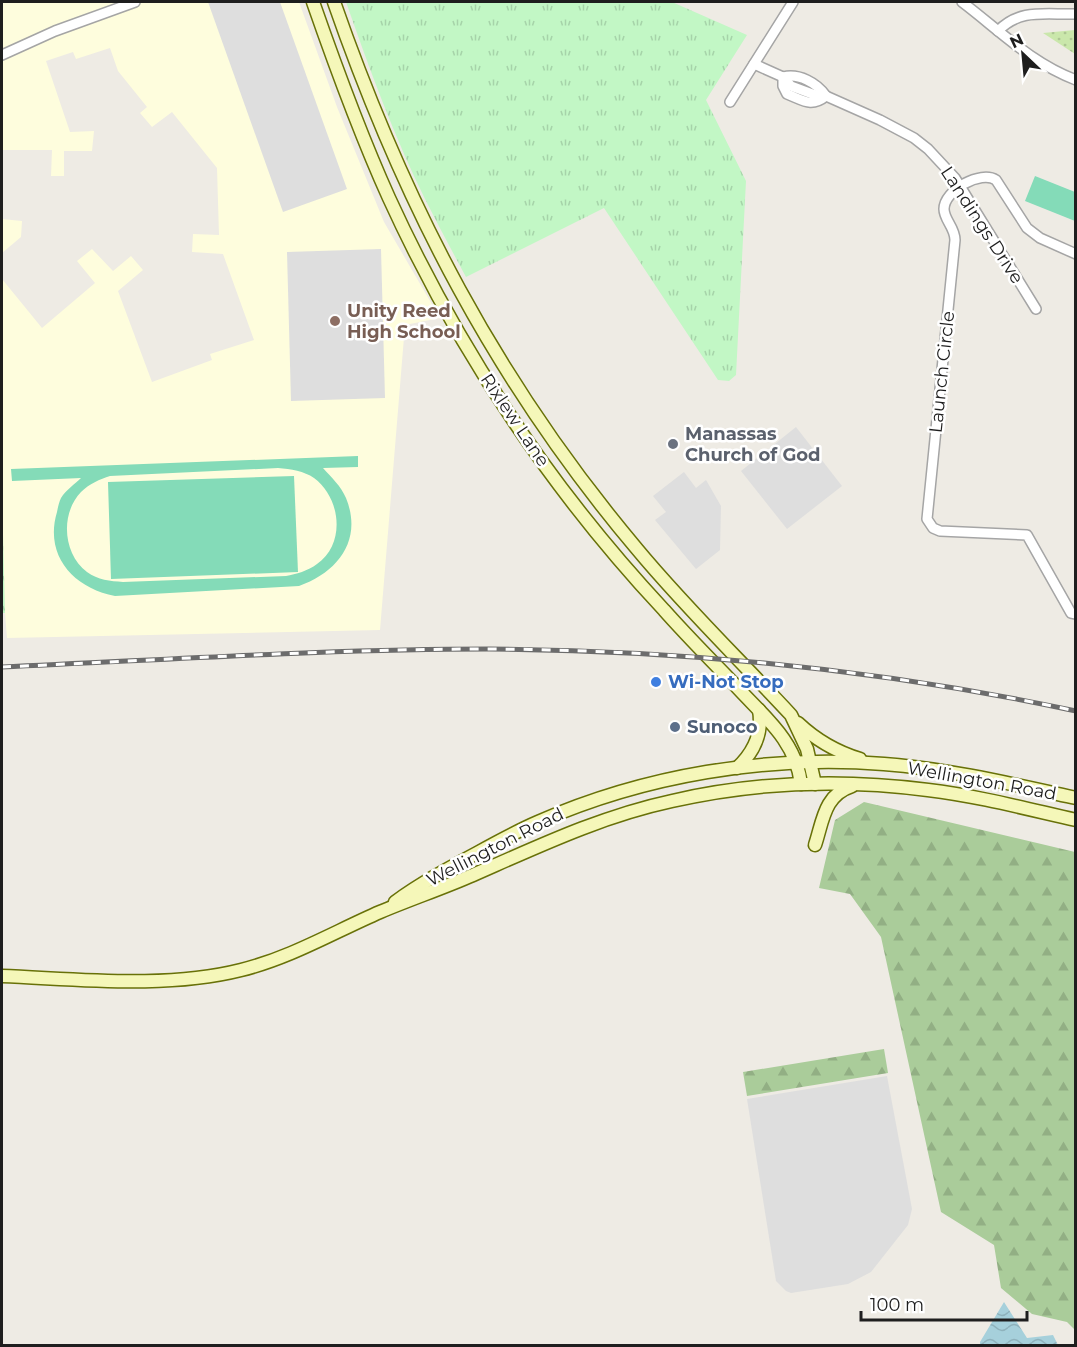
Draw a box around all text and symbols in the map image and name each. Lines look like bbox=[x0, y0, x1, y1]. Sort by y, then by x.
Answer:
north arrow bbox=[993, 24, 1053, 84]
text: N bbox=[1007, 30, 1027, 52]
street label: Landings Drive bbox=[936, 162, 1028, 288]
place label: Unity Reed High School bbox=[347, 300, 461, 343]
street label: Launch Circle bbox=[925, 310, 959, 434]
marker: Unity Reed High School bbox=[328, 314, 342, 328]
street label: Rixlew Lane bbox=[476, 369, 554, 471]
place label: Manassas Church of God bbox=[685, 423, 821, 466]
marker: Manassas Church of God bbox=[666, 437, 680, 451]
place label: Wi-Not Stop bbox=[668, 671, 784, 693]
marker: Wi-Not Stop bbox=[649, 675, 663, 689]
place label: Sunoco bbox=[687, 716, 758, 738]
marker: Sunoco bbox=[668, 720, 682, 734]
street label: Wellington Road bbox=[906, 757, 1058, 805]
street label: Wellington Road bbox=[423, 803, 567, 891]
scale bar bbox=[861, 1284, 1028, 1322]
text: 100 m bbox=[870, 1294, 924, 1316]

